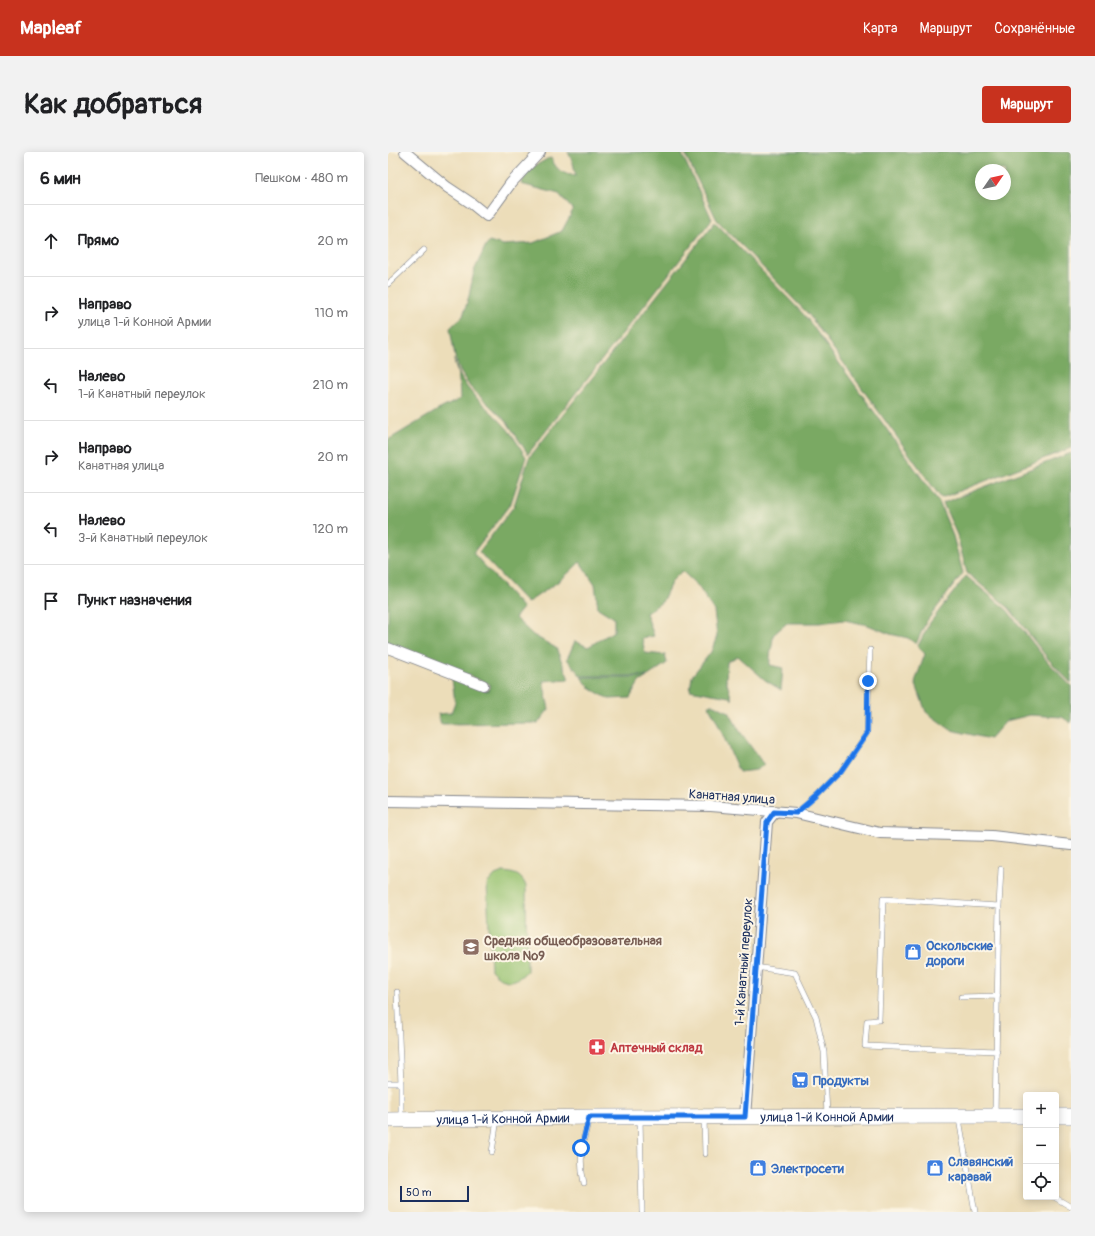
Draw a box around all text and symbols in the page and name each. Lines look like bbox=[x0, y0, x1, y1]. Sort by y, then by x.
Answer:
text: Mapleaf bbox=[20, 16, 82, 40]
text: Карта bbox=[863, 20, 898, 37]
text: Маршрут bbox=[920, 20, 972, 37]
text: Сохранённые bbox=[994, 20, 1075, 37]
button: Маршрут bbox=[982, 86, 1071, 123]
text: Как добраться bbox=[24, 87, 202, 122]
north arrow bbox=[975, 164, 1011, 200]
text: 6 мин bbox=[40, 168, 81, 189]
text: Пешком · 480 m bbox=[255, 170, 348, 186]
icon: ahead bbox=[40, 230, 62, 252]
text: Прямо bbox=[78, 231, 119, 250]
text: 20 m bbox=[317, 233, 348, 249]
text: Направо bbox=[78, 295, 132, 314]
icon: right bbox=[40, 302, 62, 324]
text: 110 m bbox=[315, 305, 348, 321]
text: улица 1-й Конной Армии bbox=[78, 314, 211, 330]
text: Налево bbox=[78, 367, 125, 386]
icon: left bbox=[40, 374, 62, 396]
text: 210 m bbox=[312, 377, 348, 393]
text: 1-й Канатный переулок bbox=[78, 386, 206, 402]
text: Направо bbox=[78, 439, 132, 458]
icon: right bbox=[40, 446, 62, 468]
text: 20 m bbox=[317, 449, 348, 465]
text: Канатная улица bbox=[78, 458, 164, 474]
text: Налево bbox=[78, 511, 125, 530]
icon: left bbox=[40, 518, 62, 540]
text: 120 m bbox=[312, 521, 348, 537]
text: 3-й Канатный переулок bbox=[78, 530, 208, 546]
icon: arrive bbox=[40, 590, 62, 612]
text: Пункт назначения bbox=[78, 591, 192, 610]
route end bbox=[859, 672, 877, 690]
street label: Канатная улица bbox=[688, 786, 776, 808]
street label: 1-й Канатный переулок bbox=[732, 897, 756, 1026]
place label: Средняя общеобразовательная школа №9 bbox=[484, 933, 662, 964]
school or university icon: Средняя общеобразовательная школа №9 bbox=[461, 937, 481, 957]
place label: Оскольские дороги bbox=[925, 938, 993, 969]
shop icon: Оскольские дороги bbox=[903, 942, 923, 962]
pharmacy icon: Аптечный склад bbox=[587, 1037, 607, 1057]
place label: Аптечный склад bbox=[610, 1040, 703, 1056]
supermarket icon: Продукты bbox=[790, 1070, 810, 1090]
place label: Продукты bbox=[813, 1073, 869, 1089]
map controls bbox=[1023, 1092, 1059, 1200]
button: + bbox=[1023, 1092, 1059, 1128]
street label: улица 1-й Конной Армии bbox=[759, 1109, 894, 1126]
street label: улица 1-й Конной Армии bbox=[435, 1110, 570, 1128]
button: − bbox=[1023, 1128, 1059, 1164]
route start bbox=[572, 1139, 590, 1157]
place label: Славянский каравай bbox=[948, 1154, 1013, 1185]
shop icon: Электросети bbox=[748, 1158, 768, 1178]
shop icon: Славянский каравай bbox=[925, 1158, 945, 1178]
place label: Электросети bbox=[771, 1161, 844, 1177]
button: locate bbox=[1023, 1164, 1059, 1200]
scale bar bbox=[400, 1184, 469, 1203]
text: 50 m bbox=[406, 1186, 432, 1199]

